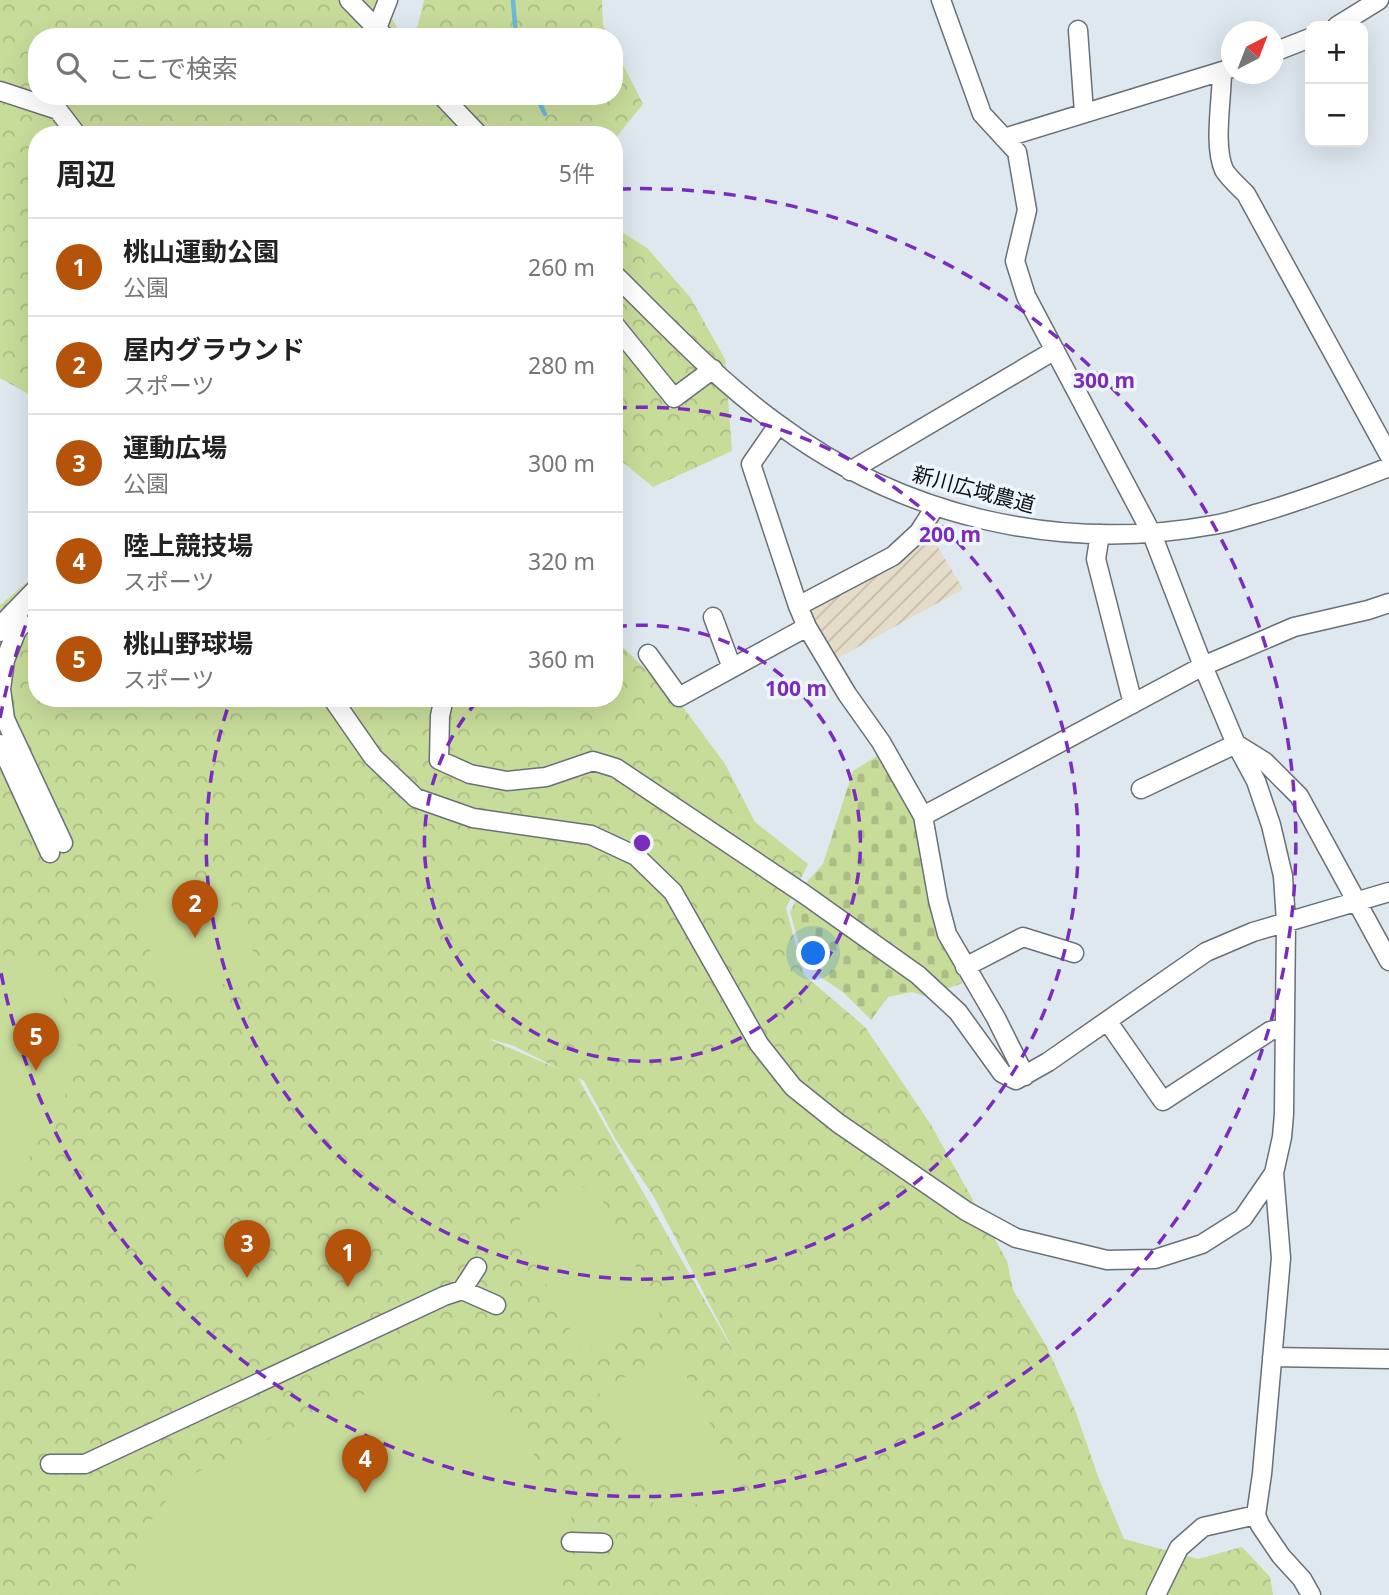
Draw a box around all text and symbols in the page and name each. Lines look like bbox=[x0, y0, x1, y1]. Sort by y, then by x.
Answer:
north arrow bbox=[1221, 21, 1284, 84]
map controls bbox=[1305, 21, 1368, 147]
button: + bbox=[1305, 21, 1368, 84]
search box bbox=[28, 28, 623, 105]
icon: search bbox=[52, 48, 90, 86]
text: ここで検索 bbox=[108, 50, 238, 86]
button: − bbox=[1305, 84, 1368, 147]
text: 周辺 bbox=[56, 153, 116, 194]
text: 5件 bbox=[559, 157, 595, 189]
text: 桃山運動公園 bbox=[123, 233, 279, 269]
text: 1 bbox=[72, 251, 86, 283]
text: 260 m bbox=[528, 251, 595, 283]
text: 公園 bbox=[123, 271, 169, 303]
text: 屋内グラウンド bbox=[123, 331, 305, 367]
text: 2 bbox=[72, 349, 86, 381]
text: 280 m bbox=[528, 349, 595, 381]
text: 300 m bbox=[1073, 366, 1135, 394]
text: スポーツ bbox=[123, 369, 215, 401]
text: 運動広場 bbox=[123, 429, 227, 465]
text: 3 bbox=[72, 447, 86, 479]
text: 300 m bbox=[528, 447, 595, 479]
street label: 新川広域農道 bbox=[910, 459, 1038, 519]
text: 公園 bbox=[123, 467, 169, 499]
text: 200 m bbox=[919, 520, 981, 548]
text: 陸上競技場 bbox=[123, 527, 253, 563]
text: 4 bbox=[72, 545, 86, 577]
text: 320 m bbox=[528, 545, 595, 577]
text: スポーツ bbox=[123, 565, 215, 597]
text: 桃山野球場 bbox=[123, 625, 253, 661]
text: 5 bbox=[72, 643, 86, 675]
text: 360 m bbox=[528, 643, 595, 675]
text: スポーツ bbox=[123, 663, 215, 695]
text: 100 m bbox=[765, 674, 827, 702]
centre of rings bbox=[630, 831, 654, 855]
pin: 2 bbox=[172, 880, 218, 938]
your location bbox=[796, 936, 830, 970]
pin: 5 bbox=[13, 1013, 59, 1071]
pin: 3 bbox=[224, 1220, 270, 1278]
pin: 1 bbox=[325, 1229, 371, 1287]
pin: 4 bbox=[342, 1435, 388, 1493]

